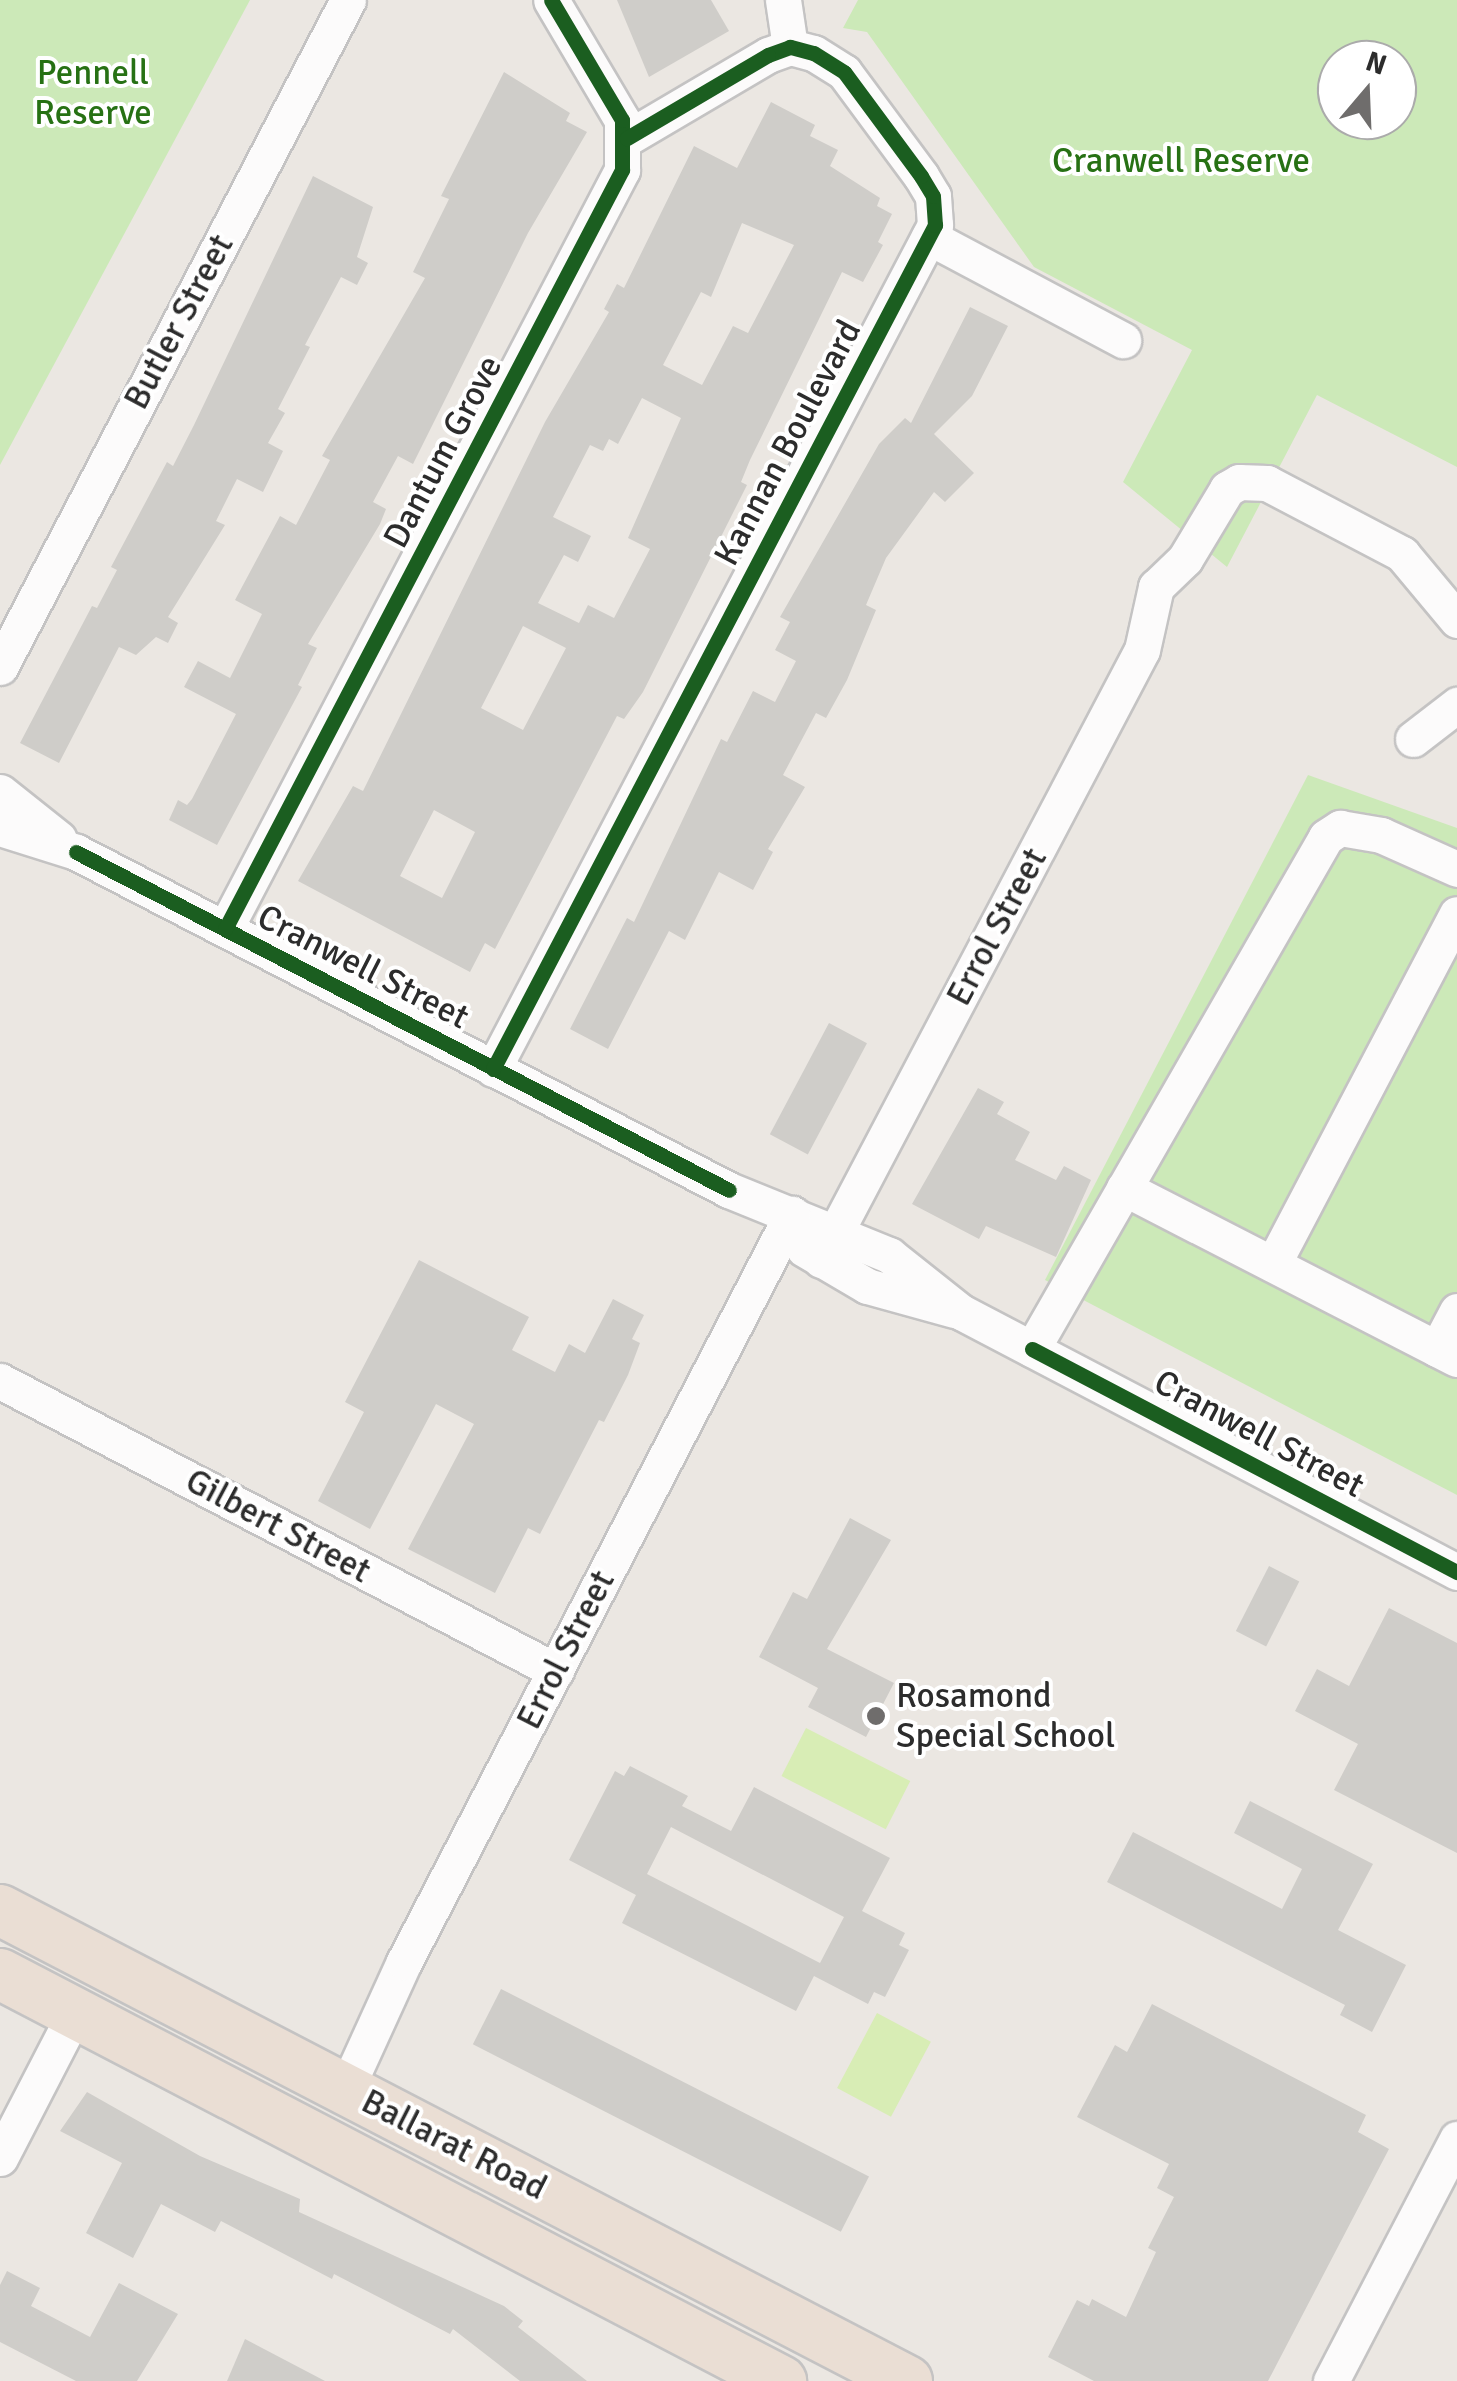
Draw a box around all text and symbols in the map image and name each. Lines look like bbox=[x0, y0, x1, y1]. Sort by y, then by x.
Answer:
north arrow bbox=[1317, 40, 1417, 140]
text: N bbox=[1361, 44, 1391, 83]
park label: Pennell Reserve bbox=[34, 52, 152, 134]
park label: Cranwell Reserve bbox=[1052, 140, 1310, 182]
street label: Butler Street bbox=[115, 227, 243, 417]
street label: Kannan Boulevard bbox=[706, 313, 870, 573]
street label: Dantum Grove bbox=[375, 349, 511, 555]
street label: Errol Street bbox=[938, 841, 1056, 1013]
street label: Cranwell Street bbox=[250, 896, 476, 1038]
street label: Cranwell Street bbox=[1147, 1361, 1371, 1507]
street label: Gilbert Street bbox=[179, 1460, 377, 1592]
street label: Errol Street bbox=[508, 1564, 624, 1736]
place label: Rosamond Special School bbox=[896, 1675, 1115, 1757]
marker: Rosamond Special School bbox=[865, 1705, 887, 1727]
street label: Ballarat Road bbox=[355, 2080, 553, 2210]

